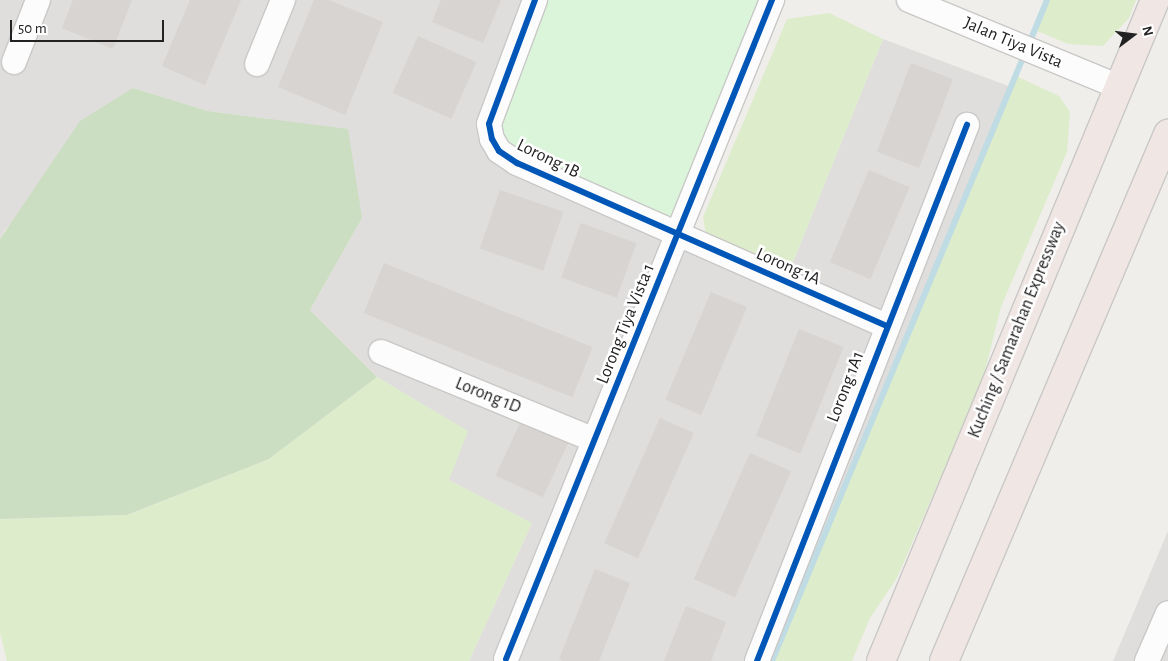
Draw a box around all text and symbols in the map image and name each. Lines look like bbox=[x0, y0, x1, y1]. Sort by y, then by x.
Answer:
scale bar bbox=[12, 10, 166, 42]
north arrow bbox=[1108, 10, 1158, 60]
street label: Jalan Tiya Vista bbox=[960, 12, 1066, 74]
text: 50 m bbox=[18, 21, 47, 36]
text: N bbox=[1139, 25, 1156, 38]
street label: Lorong 1B bbox=[513, 135, 583, 183]
street label: Kuching / Samarahan Expressway bbox=[964, 219, 1070, 441]
street label: Lorong 1A bbox=[753, 243, 823, 291]
street label: Lorong Tiya Vista 1 bbox=[592, 261, 660, 387]
street label: Lorong 1A1 bbox=[823, 349, 869, 425]
street label: Lorong 1D bbox=[452, 373, 524, 419]

